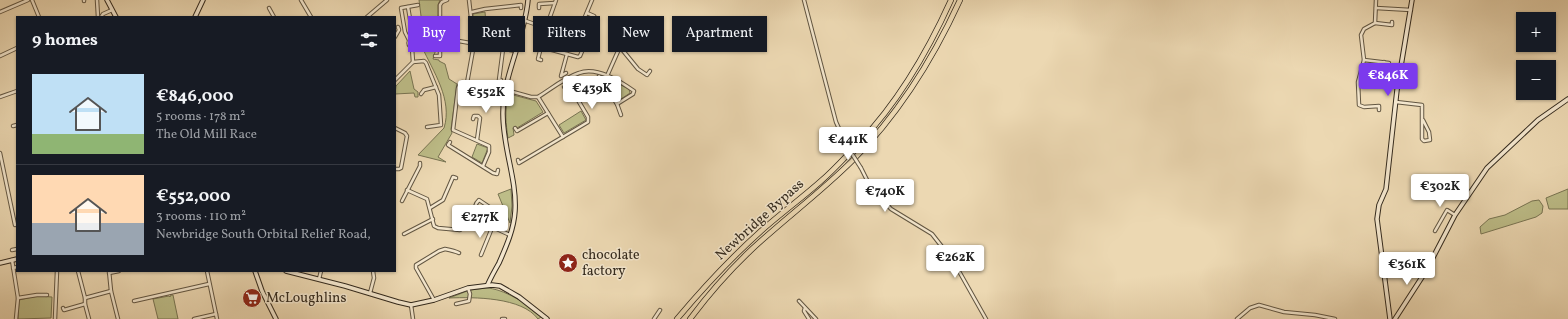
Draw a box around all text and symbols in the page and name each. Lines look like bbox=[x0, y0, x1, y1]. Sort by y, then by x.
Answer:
map controls bbox=[1516, 12, 1556, 100]
button: + bbox=[1516, 12, 1556, 52]
chip: Buy bbox=[408, 16, 460, 52]
chip: Rent bbox=[468, 16, 525, 52]
chip: Filters bbox=[533, 16, 600, 52]
chip: New bbox=[608, 16, 664, 52]
chip: Apartment bbox=[672, 16, 767, 52]
text: 9 homes bbox=[32, 29, 98, 52]
icon: filters bbox=[358, 29, 380, 51]
button: − bbox=[1516, 60, 1556, 100]
pin: €846K bbox=[1360, 63, 1416, 97]
text: €846K bbox=[1368, 67, 1408, 85]
pin: €439K bbox=[564, 76, 620, 110]
pin: €552K bbox=[458, 80, 514, 114]
text: €439K bbox=[572, 80, 612, 98]
text: €552K bbox=[467, 84, 505, 102]
text: €846,000 bbox=[156, 85, 234, 108]
icon: home bbox=[64, 90, 112, 138]
text: 5 rooms · 178 m² bbox=[156, 108, 245, 126]
text: The Old Mill Race bbox=[156, 126, 257, 144]
pin: €441K bbox=[820, 127, 876, 161]
text: €441K bbox=[828, 131, 868, 149]
pin: €302K bbox=[1412, 174, 1468, 208]
street label: Newbridge Bypass bbox=[712, 175, 808, 265]
text: €302K bbox=[1420, 178, 1460, 196]
pin: €740K bbox=[857, 179, 913, 213]
text: €740K bbox=[865, 183, 905, 201]
text: €552,000 bbox=[156, 185, 230, 208]
icon: home bbox=[64, 191, 112, 239]
pin: €277K bbox=[452, 205, 508, 239]
text: 3 rooms · 110 m² bbox=[156, 208, 246, 226]
text: €277K bbox=[461, 209, 499, 227]
text: Newbridge South Orbital Relief Road, bbox=[156, 226, 371, 244]
pin: €262K bbox=[927, 245, 983, 279]
place label: chocolate factory bbox=[582, 246, 640, 281]
text: €262K bbox=[935, 249, 975, 267]
place icon: chocolate factory bbox=[557, 252, 579, 274]
pin: €361K bbox=[1379, 252, 1435, 286]
text: €361K bbox=[1388, 256, 1426, 274]
supermarket icon: McLoughlins bbox=[241, 287, 263, 309]
place label: McLoughlins bbox=[266, 289, 346, 308]

